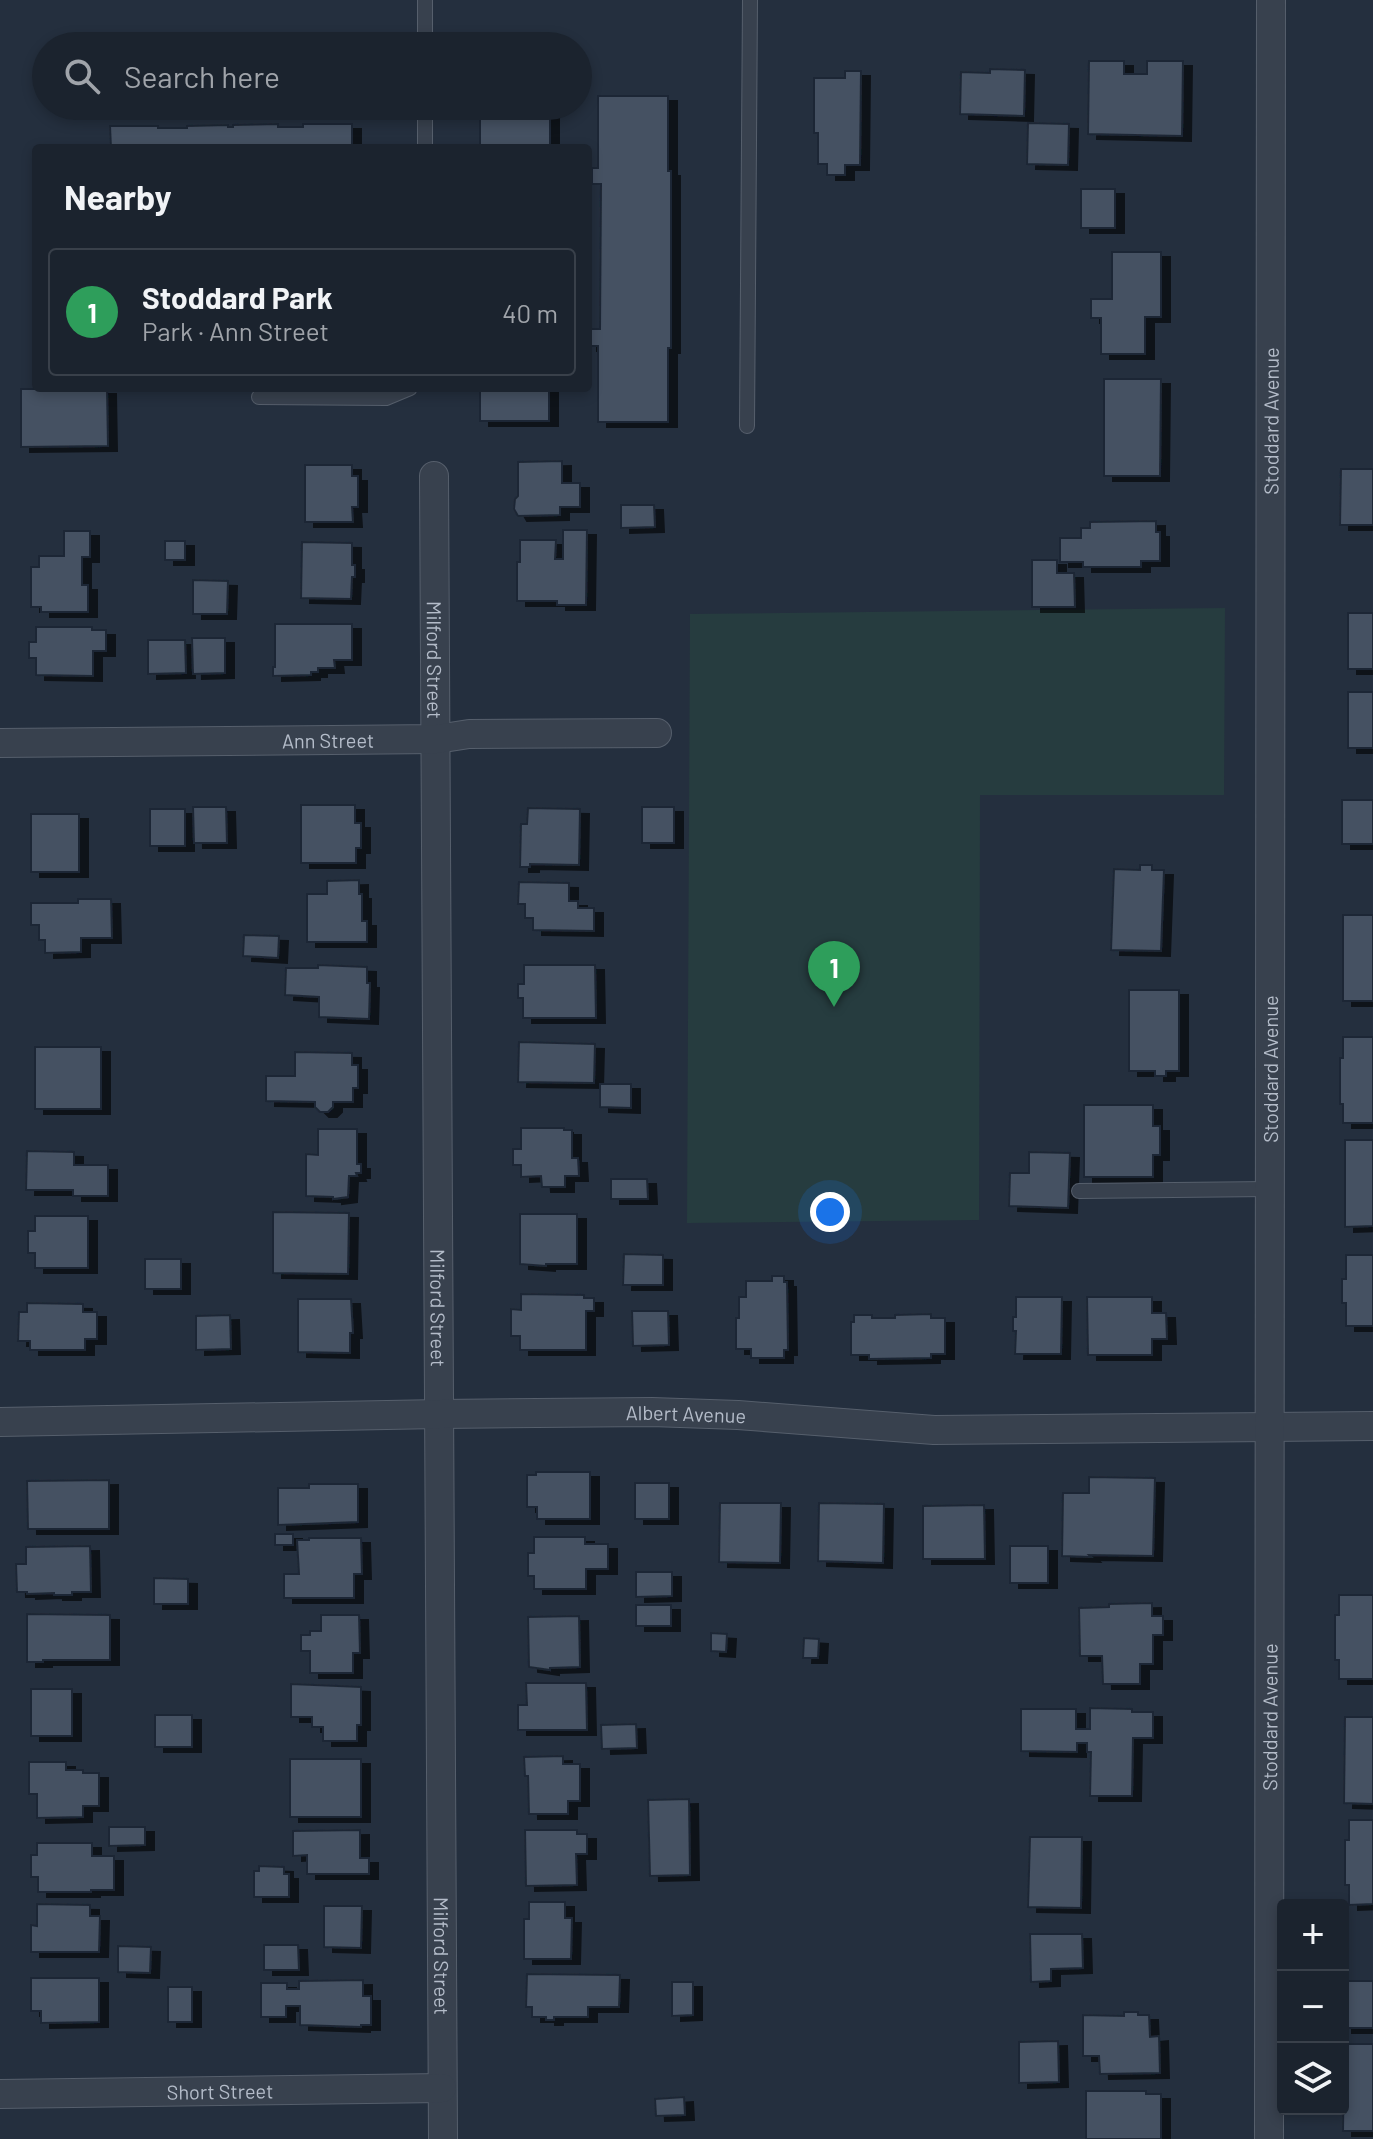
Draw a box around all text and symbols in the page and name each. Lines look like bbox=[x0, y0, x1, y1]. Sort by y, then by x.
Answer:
search box bbox=[32, 32, 592, 120]
icon: search bbox=[60, 54, 104, 98]
text: Search here bbox=[124, 58, 280, 94]
text: Nearby bbox=[64, 176, 172, 217]
text: Stoddard Park bbox=[142, 279, 333, 315]
text: 1 bbox=[87, 297, 97, 328]
text: 40 m bbox=[502, 297, 558, 328]
text: Park · Ann Street bbox=[142, 315, 329, 346]
street label: Stoddard Avenue bbox=[1259, 347, 1283, 495]
street label: Milford Street bbox=[423, 601, 447, 719]
street label: Ann Street bbox=[282, 728, 374, 752]
pin: 1 bbox=[808, 941, 860, 1007]
street label: Stoddard Avenue bbox=[1258, 995, 1282, 1143]
your location bbox=[810, 1192, 850, 1232]
street label: Milford Street bbox=[426, 1249, 451, 1367]
street label: Albert Avenue bbox=[625, 1400, 747, 1428]
street label: Stoddard Avenue bbox=[1257, 1643, 1281, 1791]
street label: Milford Street bbox=[430, 1897, 454, 2015]
map controls bbox=[1277, 1899, 1349, 2115]
button: + bbox=[1277, 1899, 1349, 1971]
button: − bbox=[1277, 1971, 1349, 2043]
button: layers bbox=[1277, 2043, 1349, 2115]
street label: Short Street bbox=[166, 2078, 273, 2104]

